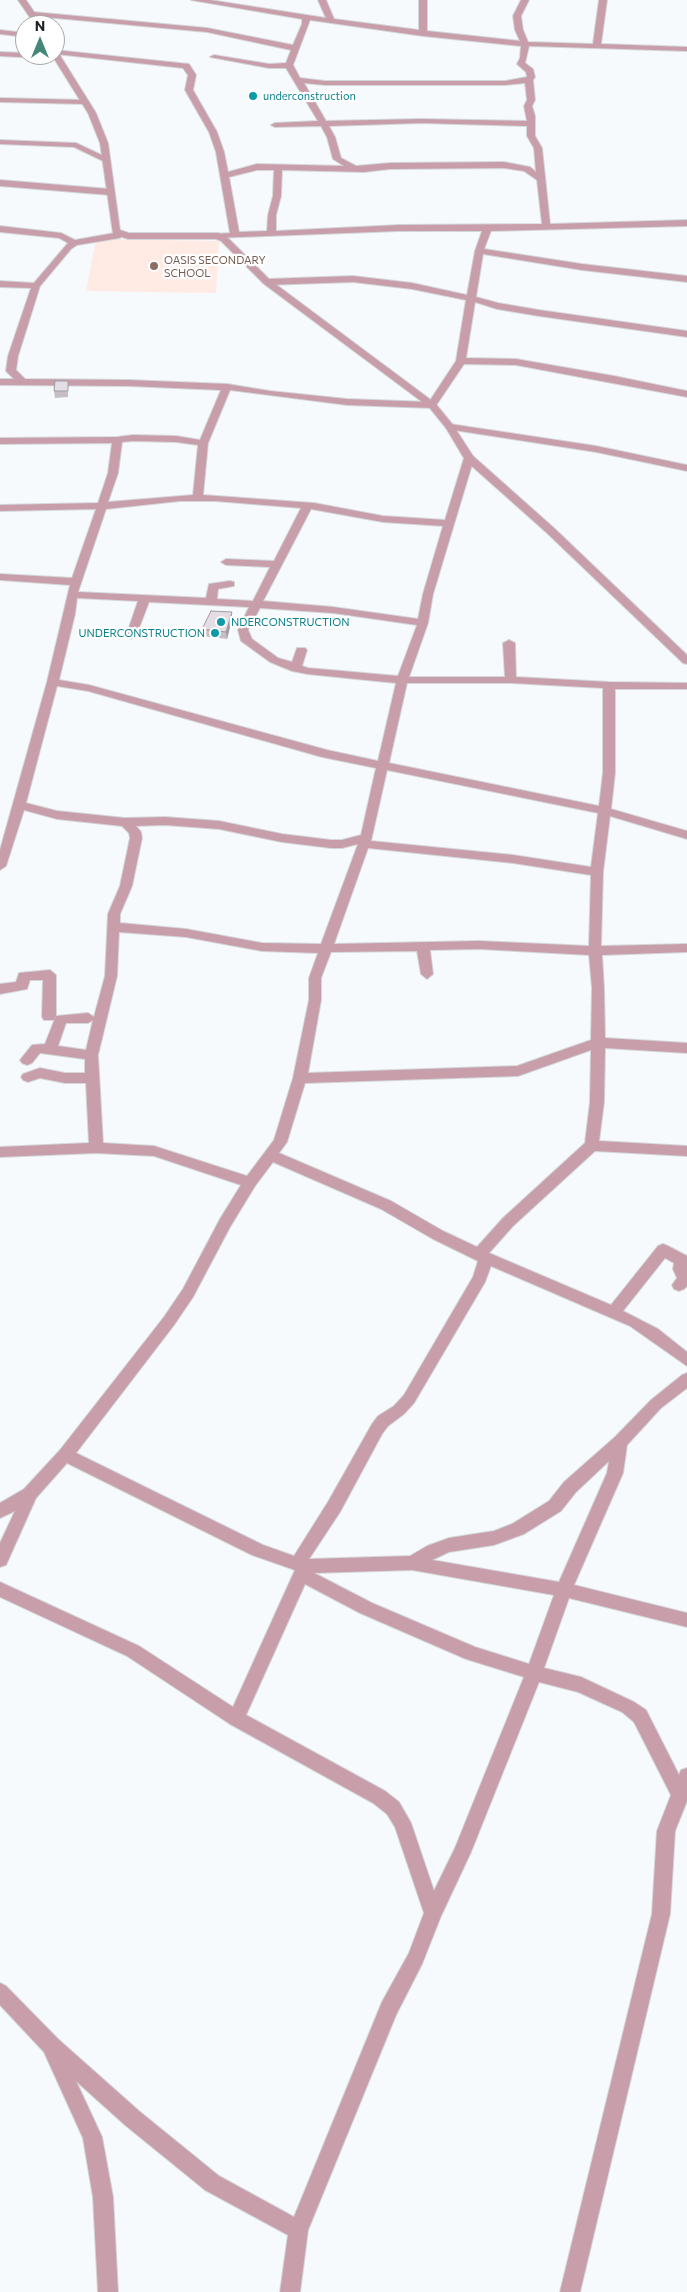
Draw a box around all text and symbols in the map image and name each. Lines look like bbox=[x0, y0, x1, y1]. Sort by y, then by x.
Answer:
north arrow bbox=[15, 15, 65, 65]
text: N bbox=[35, 17, 45, 34]
place label: underconstruction bbox=[263, 89, 356, 103]
marker: underconstruction bbox=[247, 90, 259, 102]
place label: OASIS SECONDARY SCHOOL bbox=[164, 253, 266, 279]
marker: OASIS SECONDARY SCHOOL bbox=[148, 260, 160, 272]
place label: NDERCONSTRUCTION bbox=[231, 615, 349, 629]
marker: NDERCONSTRUCTION bbox=[215, 616, 227, 628]
place label: UNDERCONSTRUCTION bbox=[79, 626, 205, 640]
marker: UNDERCONSTRUCTION bbox=[209, 627, 221, 639]

